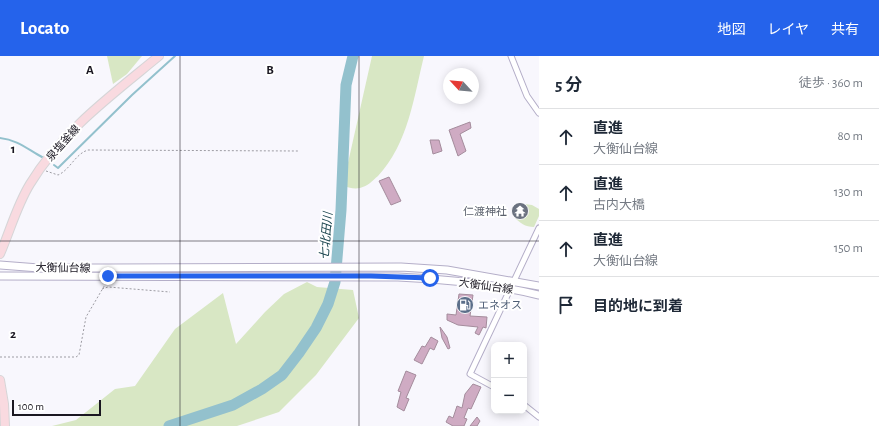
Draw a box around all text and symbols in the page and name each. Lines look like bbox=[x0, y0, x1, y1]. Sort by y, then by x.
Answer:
text: Locato bbox=[20, 19, 69, 38]
text: 地図 bbox=[717, 23, 745, 37]
text: レイヤ bbox=[767, 23, 809, 37]
text: 共有 bbox=[831, 23, 859, 37]
text: A bbox=[86, 64, 94, 77]
text: B bbox=[266, 64, 274, 77]
north arrow bbox=[443, 68, 479, 104]
text: 5 分 bbox=[555, 76, 582, 93]
text: 徒歩 · 360 m bbox=[799, 77, 863, 90]
text: 直進 bbox=[593, 121, 623, 136]
street label: 泉塩釜線 bbox=[43, 122, 82, 163]
icon: ahead bbox=[555, 126, 577, 148]
text: 80 m bbox=[837, 130, 863, 143]
text: 1 bbox=[11, 143, 15, 156]
text: 大衡仙台線 bbox=[593, 143, 658, 156]
text: 直進 bbox=[593, 177, 623, 192]
icon: ahead bbox=[555, 182, 577, 204]
text: 130 m bbox=[834, 186, 863, 199]
text: 古内大橋 bbox=[593, 199, 645, 212]
temple icon: 仁渡神社 bbox=[510, 201, 530, 221]
place label: 仁渡神社 bbox=[463, 206, 507, 217]
water label: 七北田川 bbox=[318, 210, 334, 260]
text: 直進 bbox=[593, 233, 623, 248]
icon: ahead bbox=[555, 238, 577, 260]
text: 150 m bbox=[834, 242, 863, 255]
text: 大衡仙台線 bbox=[593, 255, 658, 268]
street label: 大衡仙台線 bbox=[35, 261, 91, 274]
route end bbox=[99, 267, 117, 285]
route start bbox=[421, 269, 439, 287]
street label: 大衡仙台線 bbox=[458, 276, 514, 295]
icon: arrive bbox=[555, 294, 577, 316]
fuel station icon: エネオス bbox=[455, 295, 475, 315]
text: 目的地に到着 bbox=[593, 299, 683, 314]
place label: エネオス bbox=[478, 300, 522, 311]
text: 2 bbox=[10, 328, 16, 341]
map controls bbox=[491, 342, 527, 414]
button: + bbox=[491, 342, 527, 378]
button: − bbox=[491, 378, 527, 414]
scale bar bbox=[12, 398, 101, 417]
text: 100 m bbox=[18, 401, 44, 412]

